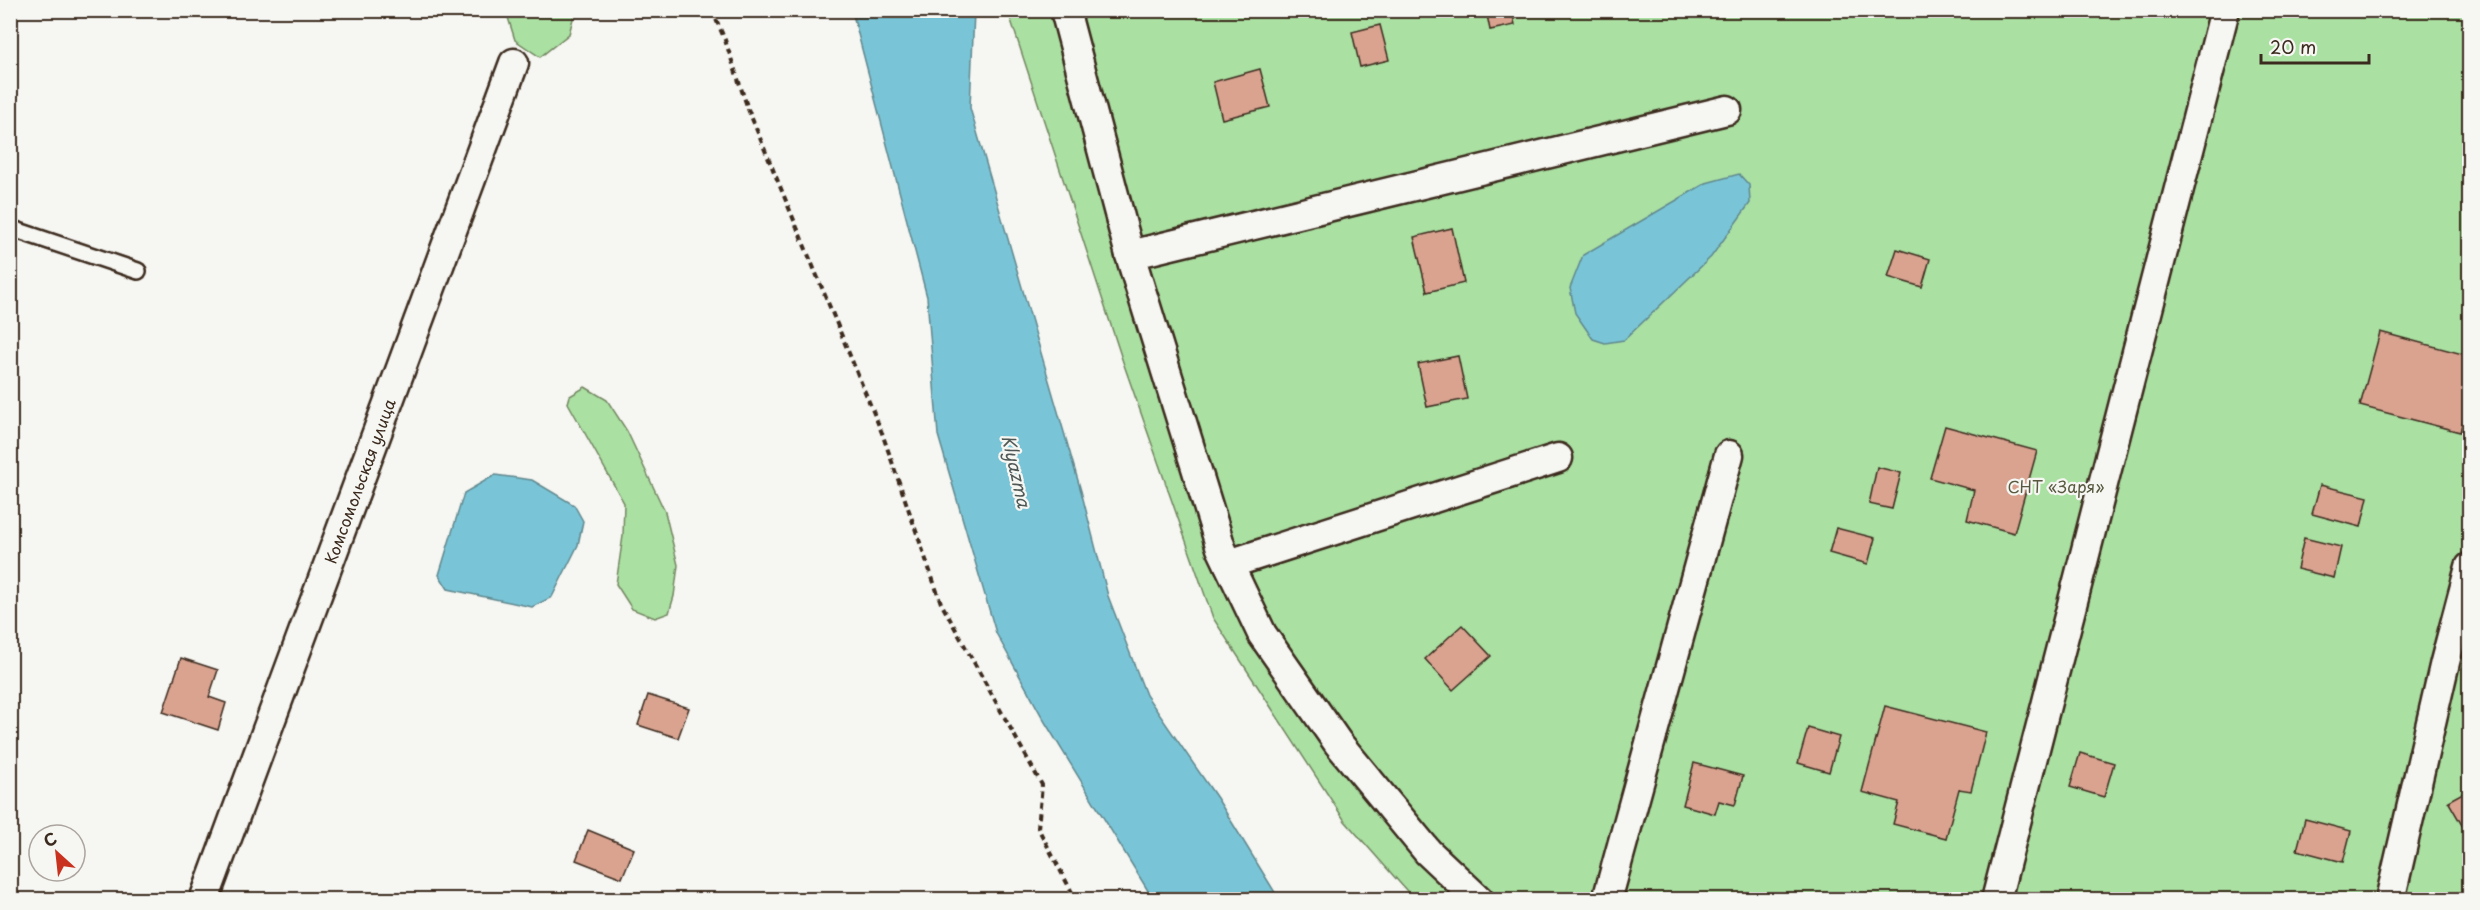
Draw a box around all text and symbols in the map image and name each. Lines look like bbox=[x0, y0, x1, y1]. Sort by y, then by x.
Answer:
scale bar bbox=[2261, 27, 2369, 65]
text: 20 m bbox=[2270, 33, 2316, 60]
street label: Комсомольская улица bbox=[318, 395, 401, 567]
water label: Klyazma bbox=[996, 432, 1039, 511]
park label: СНТ «Заря» bbox=[2008, 474, 2104, 498]
north arrow bbox=[27, 823, 87, 883]
text: С bbox=[39, 825, 61, 852]

